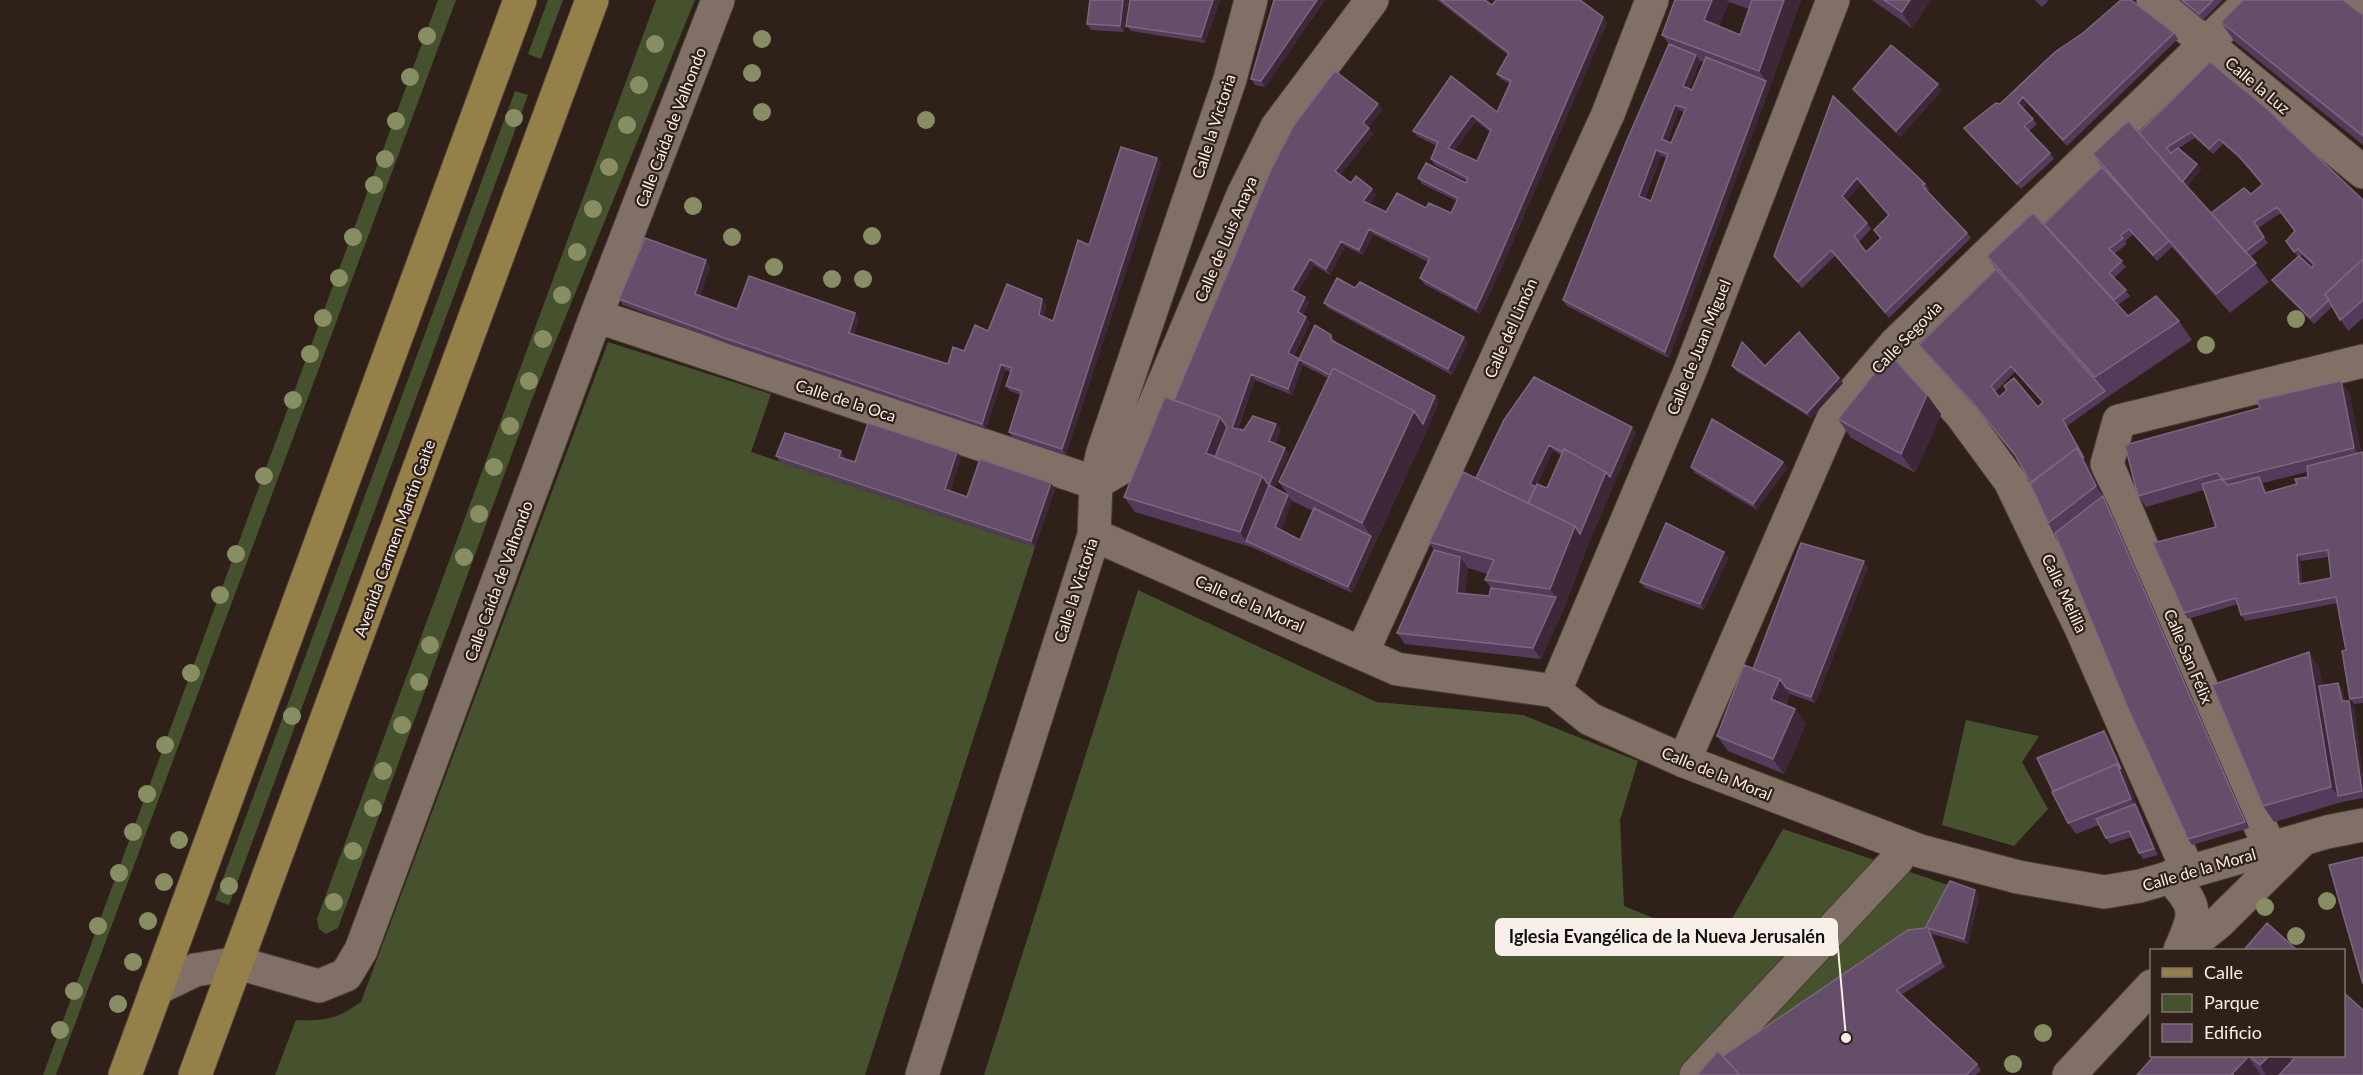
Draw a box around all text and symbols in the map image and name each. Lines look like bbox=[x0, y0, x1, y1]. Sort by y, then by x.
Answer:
street label: Calle Caída de Valhondo bbox=[631, 44, 709, 210]
street label: Calle la Luz bbox=[2222, 52, 2294, 118]
street label: Calle la Victoria bbox=[1187, 71, 1239, 181]
street label: Calle de Luis Anaya bbox=[1190, 173, 1260, 305]
street label: Calle del Limón bbox=[1480, 275, 1540, 381]
street label: Calle de Juan Miguel bbox=[1662, 277, 1734, 417]
street label: Calle Segovia bbox=[1867, 297, 1945, 377]
street label: Calle de la Oca bbox=[793, 375, 899, 425]
street label: Avenida Carmen Martín Gaite bbox=[349, 437, 439, 639]
street label: Calle Caída de Valhondo bbox=[460, 498, 536, 664]
street label: Calle la Victoria bbox=[1049, 535, 1101, 645]
street label: Calle Melilla bbox=[2038, 551, 2092, 635]
street label: Calle de la Moral bbox=[1193, 570, 1307, 636]
street label: Calle San Félix bbox=[2161, 606, 2217, 706]
street label: Calle de la Moral bbox=[1659, 742, 1775, 804]
street label: Calle de la Moral bbox=[2140, 844, 2258, 894]
callout: Iglesia Evangélica de la Nueva Jerusalén bbox=[1496, 919, 1837, 955]
text: Iglesia Evangélica de la Nueva Jerusalén bbox=[1509, 925, 1825, 947]
legend bbox=[2150, 949, 2345, 1057]
text: Calle bbox=[2204, 961, 2243, 983]
text: Parque bbox=[2204, 991, 2259, 1013]
text: Edificio bbox=[2204, 1021, 2262, 1043]

